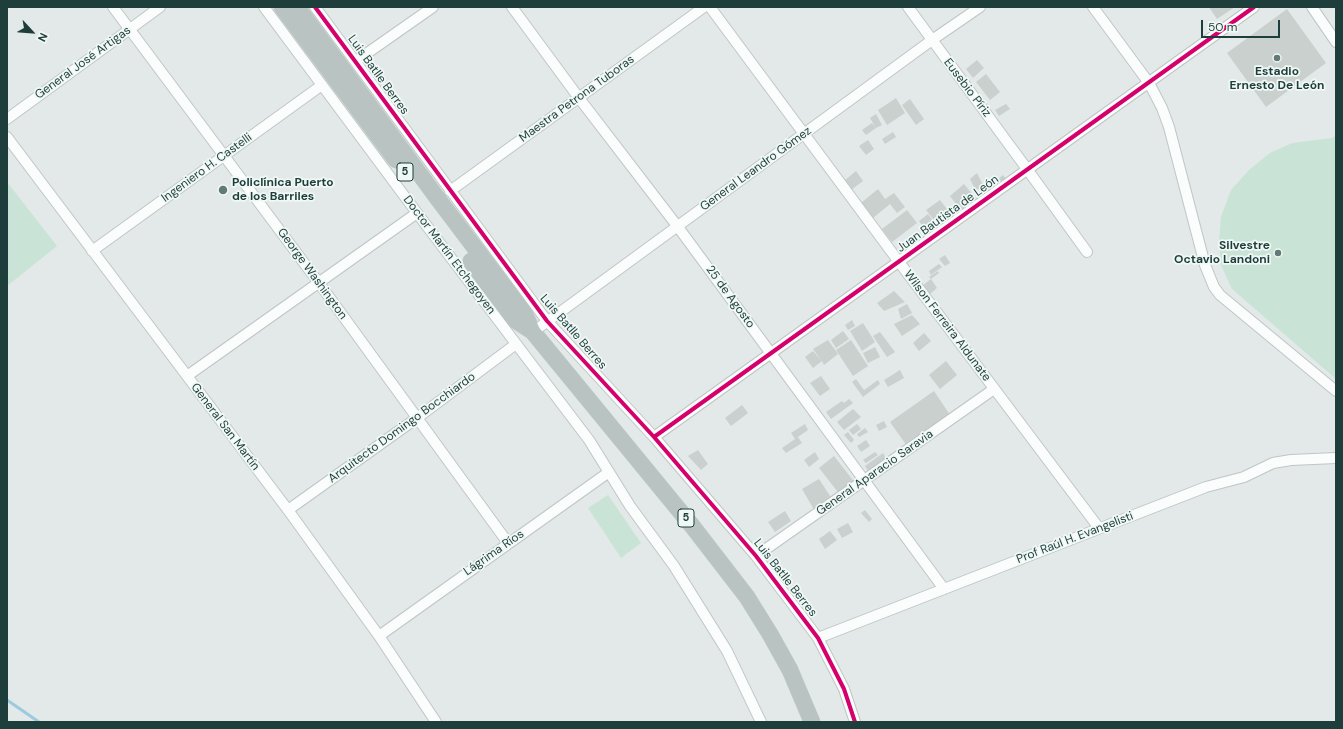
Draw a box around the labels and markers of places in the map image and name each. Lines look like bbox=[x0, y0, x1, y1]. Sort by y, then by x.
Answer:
marker: Estadio Ernesto De León bbox=[1272, 53, 1282, 63]
place label: Estadio Ernesto De León bbox=[1230, 65, 1324, 93]
place label: Policlínica Puerto de los Barriles bbox=[232, 176, 334, 204]
marker: Policlínica Puerto de los Barriles bbox=[217, 184, 229, 196]
place label: Silvestre Octavio Landoni bbox=[1174, 239, 1270, 267]
marker: Silvestre Octavio Landoni bbox=[1273, 248, 1283, 258]

